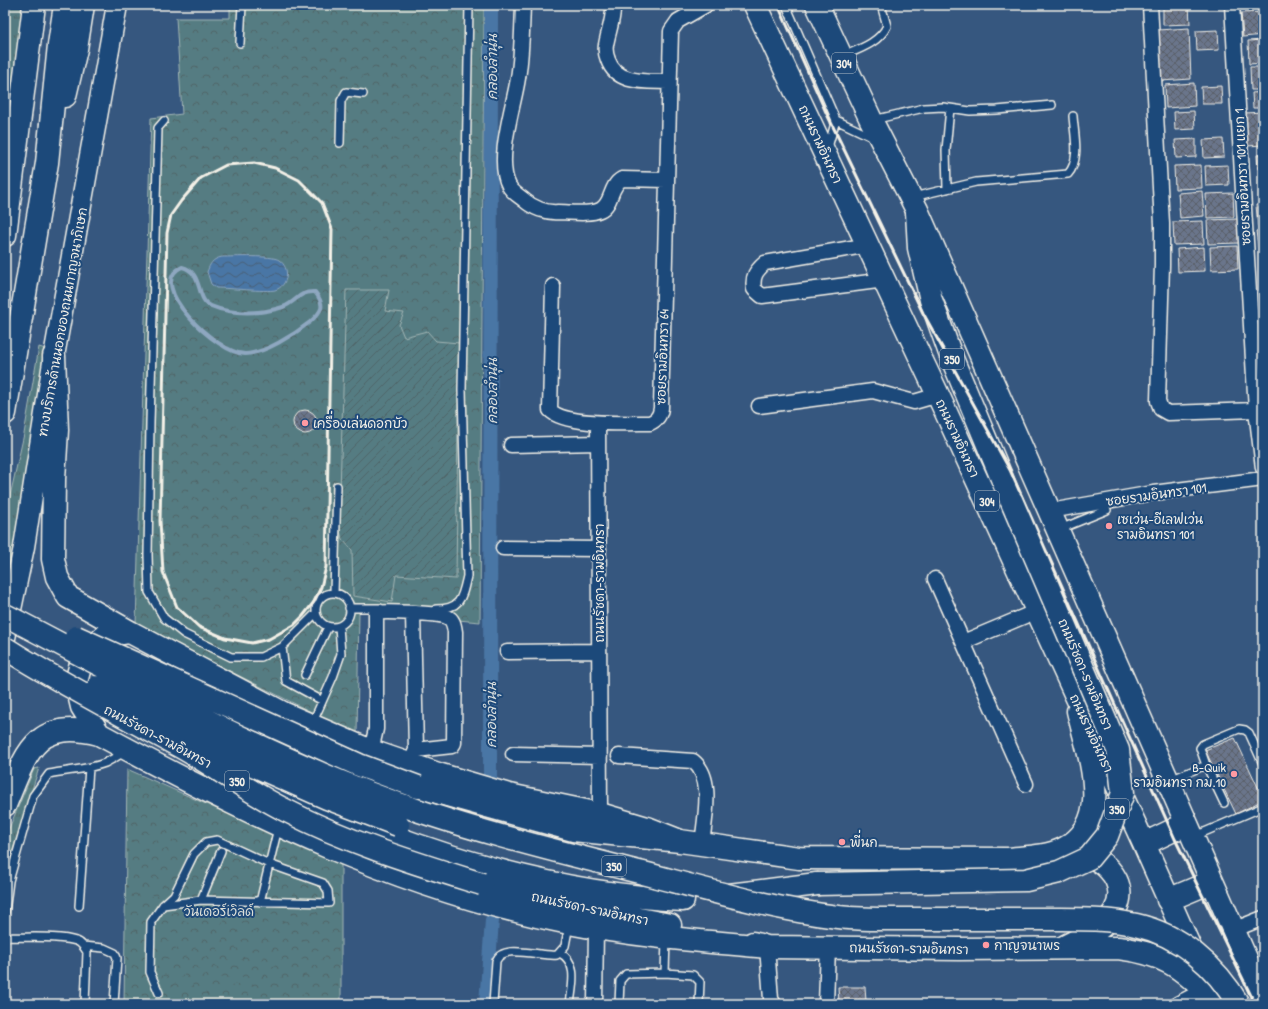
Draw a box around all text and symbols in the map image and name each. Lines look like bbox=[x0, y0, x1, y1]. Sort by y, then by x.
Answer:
water label: คลองลำนุ่น bbox=[482, 33, 503, 100]
road number: 304 bbox=[832, 53, 856, 73]
street label: ถนนรามอินทรา bbox=[795, 102, 847, 186]
street label: ซอยรามอินทรา 101 แยก 1 bbox=[1229, 108, 1255, 246]
street label: ทางบริการด้านนอกของถนนกาญจนาภิเษก bbox=[33, 206, 91, 438]
street label: ซอยรามอินทรา 64 bbox=[651, 308, 673, 405]
road number: 350 bbox=[940, 349, 964, 369]
water label: คลองลำนุ่น bbox=[482, 357, 503, 424]
street label: ถนนรามอินทรา bbox=[932, 396, 984, 480]
place label: เครื่องเล่นดอกบัว bbox=[313, 410, 407, 432]
marker: เครื่องเล่นดอกบัว bbox=[300, 418, 310, 428]
street label: ซอยรามอินทรา 101 bbox=[1105, 478, 1208, 510]
road number: 304 bbox=[975, 491, 999, 511]
place label: เซเว่น-อีเลฟเว่น รามอินทรา 101 bbox=[1117, 510, 1204, 543]
marker: เซเว่น-อีเลฟเว่น รามอินทรา 101 bbox=[1104, 521, 1114, 531]
street label: ถนนรัชดา-รามอินทรา bbox=[590, 523, 608, 643]
street label: ถนนรัชดา-รามอินทรา bbox=[1054, 616, 1118, 732]
water label: คลองลำนุ่น bbox=[481, 681, 502, 748]
street label: ถนนรามอินทรา bbox=[1066, 691, 1118, 775]
street label: ถนนรัชดา-รามอินทรา bbox=[101, 700, 215, 772]
place label: B-Quik รามอินทรา กม.10 bbox=[1134, 758, 1227, 791]
marker: B-Quik รามอินทรา กม.10 bbox=[1229, 769, 1239, 779]
road number: 350 bbox=[225, 771, 249, 791]
road number: 350 bbox=[1105, 799, 1129, 819]
place label: พี่นก bbox=[850, 829, 878, 851]
marker: พี่นก bbox=[837, 837, 847, 847]
road number: 350 bbox=[602, 856, 626, 876]
street label: ถนนรัชดา-รามอินทรา bbox=[530, 887, 650, 929]
park label: วันเดอร์เวิลด์ bbox=[184, 902, 254, 920]
place label: กาญจนาพร bbox=[994, 936, 1060, 954]
street label: ถนนรัชดา-รามอินทรา bbox=[849, 938, 969, 958]
marker: กาญจนาพร bbox=[981, 940, 991, 950]

